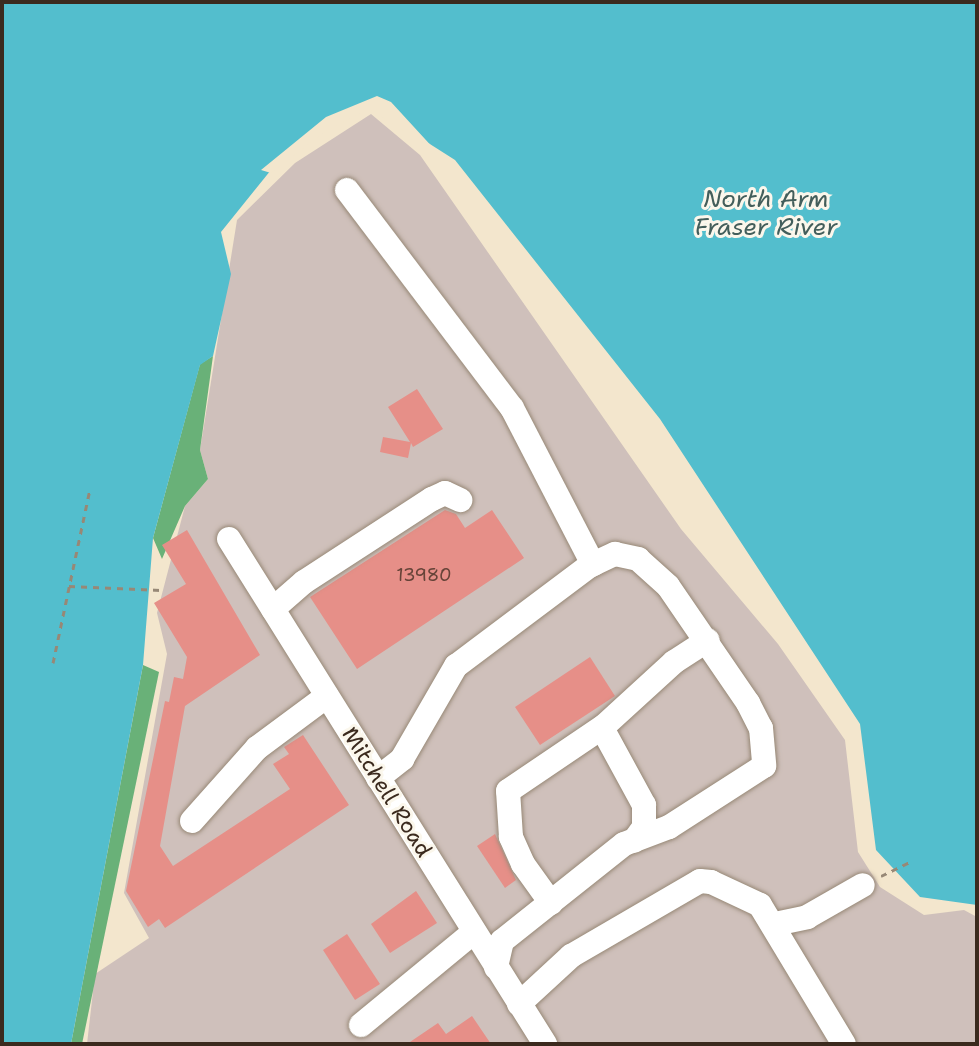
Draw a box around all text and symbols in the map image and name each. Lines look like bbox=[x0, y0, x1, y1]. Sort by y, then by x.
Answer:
water label: North Arm Fraser River bbox=[694, 186, 838, 242]
house number: 13980 bbox=[396, 564, 452, 586]
street label: Mitchell Road bbox=[336, 722, 438, 862]

